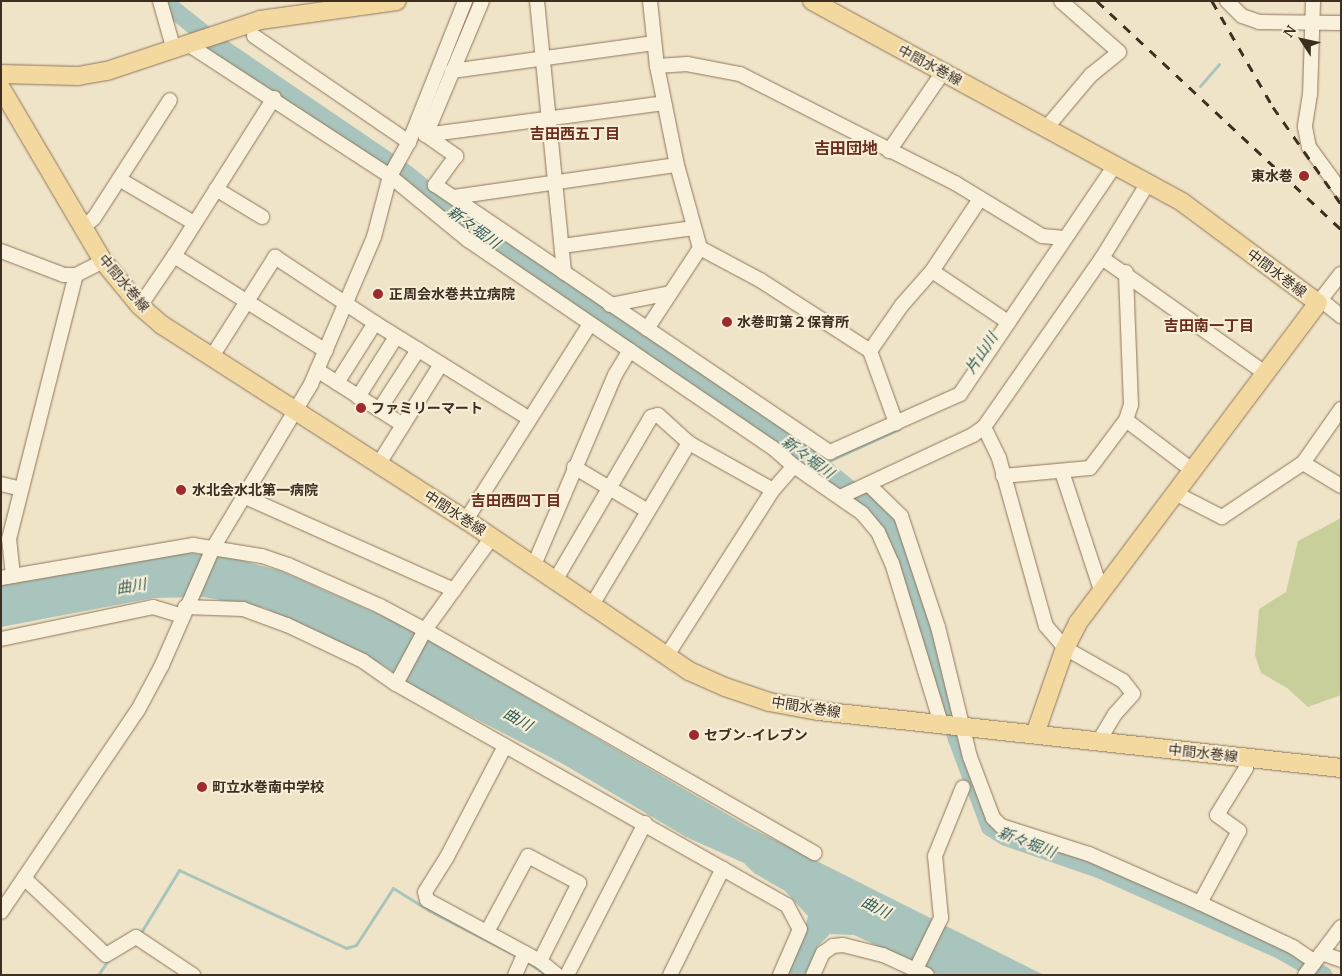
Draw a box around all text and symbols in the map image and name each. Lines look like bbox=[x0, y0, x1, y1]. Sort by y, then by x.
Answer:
north arrow bbox=[1277, 15, 1327, 65]
text: N bbox=[1278, 21, 1300, 41]
street label: 中間水巻線 bbox=[895, 41, 965, 89]
district label: 吉田西五丁目 bbox=[530, 125, 620, 143]
district label: 吉田団地 bbox=[814, 138, 878, 158]
place label: 東水巻 bbox=[1251, 168, 1293, 184]
marker: 東水巻 bbox=[1297, 169, 1311, 183]
water label: 新々堀川 bbox=[444, 202, 504, 252]
street label: 中間水巻線 bbox=[1244, 245, 1310, 301]
street label: 中間水巻線 bbox=[95, 251, 153, 315]
place label: 正周会水巻共立病院 bbox=[389, 286, 515, 302]
marker: 正周会水巻共立病院 bbox=[371, 287, 385, 301]
place label: 水巻町第２保育所 bbox=[737, 314, 849, 330]
marker: 水巻町第２保育所 bbox=[721, 316, 733, 328]
district label: 吉田南一丁目 bbox=[1164, 317, 1254, 335]
water label: 片山川 bbox=[961, 329, 1001, 377]
place label: ファミリーマート bbox=[371, 400, 483, 416]
marker: ファミリーマート bbox=[355, 402, 367, 414]
water label: 新々堀川 bbox=[778, 432, 838, 482]
place label: 水北会水北第一病院 bbox=[192, 482, 318, 498]
marker: 水北会水北第一病院 bbox=[174, 483, 188, 497]
street label: 中間水巻線 bbox=[421, 487, 489, 539]
district label: 吉田西四丁目 bbox=[471, 492, 561, 510]
water label: 曲川 bbox=[115, 575, 147, 597]
street label: 中間水巻線 bbox=[770, 693, 842, 721]
water label: 曲川 bbox=[501, 704, 535, 734]
place label: セブン-イレブン bbox=[704, 727, 808, 743]
marker: セブン-イレブン bbox=[688, 729, 700, 741]
street label: 中間水巻線 bbox=[1167, 741, 1239, 765]
place label: 町立水巻南中学校 bbox=[212, 779, 324, 795]
marker: 町立水巻南中学校 bbox=[196, 781, 208, 793]
water label: 新々堀川 bbox=[996, 823, 1058, 861]
water label: 曲川 bbox=[859, 892, 893, 922]

